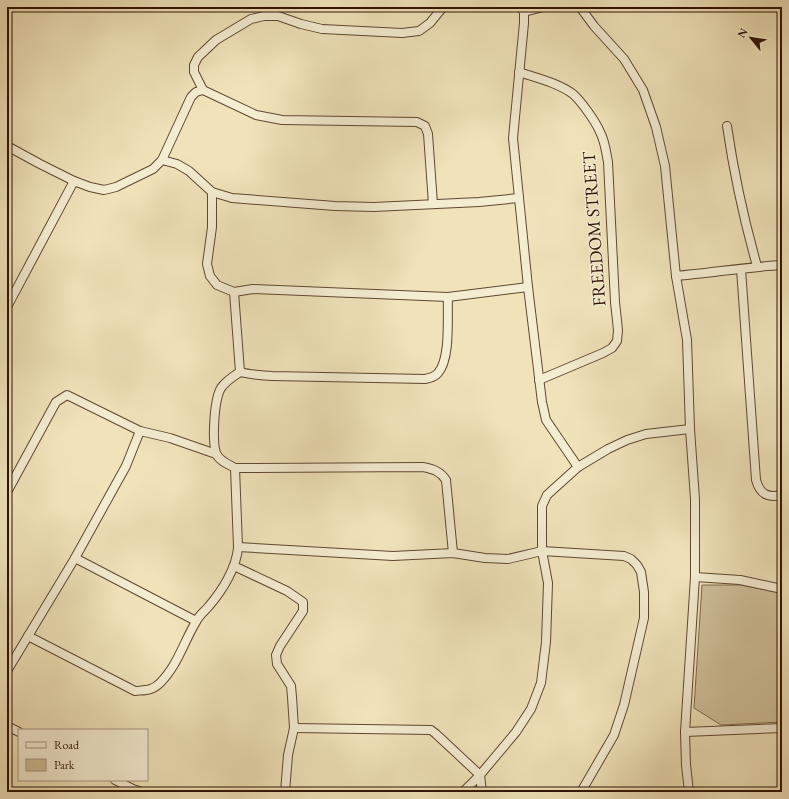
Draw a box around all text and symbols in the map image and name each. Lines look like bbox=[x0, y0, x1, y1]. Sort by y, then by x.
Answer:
north arrow bbox=[731, 18, 771, 58]
text: N bbox=[734, 26, 751, 40]
street label: FREEDOM STREET bbox=[577, 150, 610, 307]
legend bbox=[18, 729, 148, 781]
text: Road bbox=[54, 737, 80, 753]
text: Park bbox=[54, 757, 75, 773]

